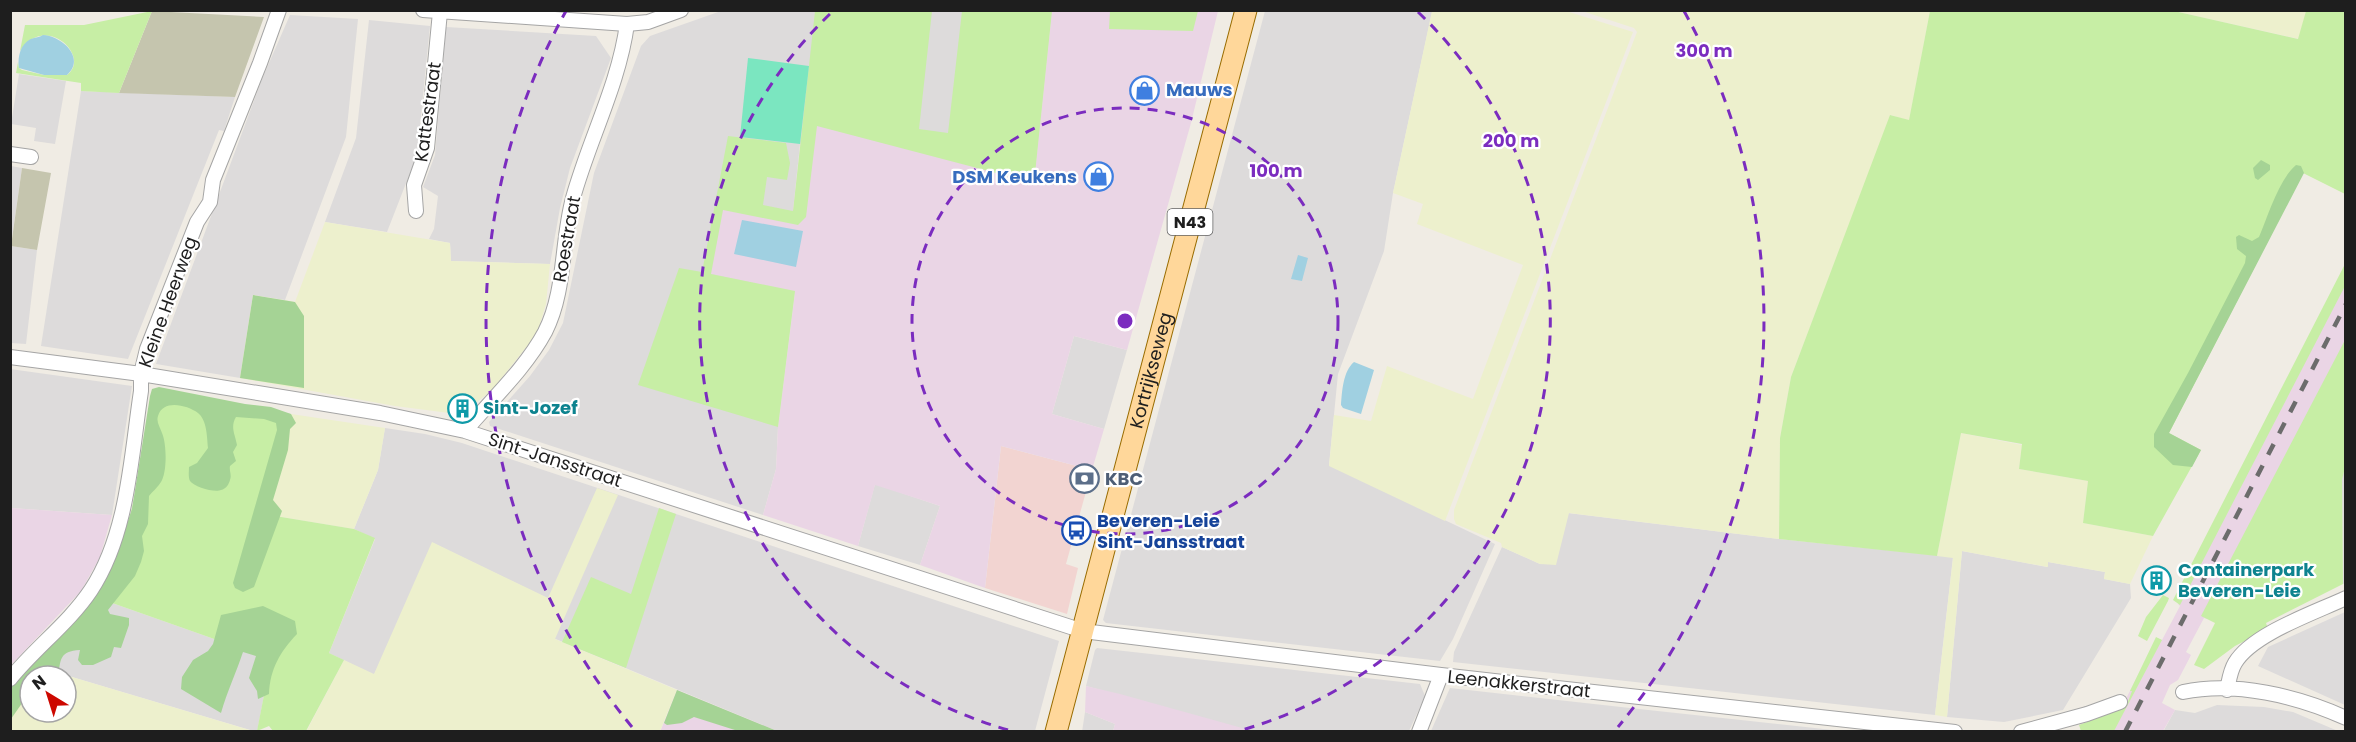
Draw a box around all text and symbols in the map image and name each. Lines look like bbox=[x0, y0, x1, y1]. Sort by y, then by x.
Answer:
text: 300 m bbox=[1675, 38, 1733, 63]
street label: Kattestraat bbox=[408, 60, 447, 164]
shop icon: Mauws bbox=[1129, 74, 1161, 106]
place label: Mauws bbox=[1166, 77, 1233, 102]
text: 200 m bbox=[1483, 128, 1539, 153]
text: 100 m bbox=[1249, 158, 1303, 183]
shop icon: DSM Keukens bbox=[1082, 161, 1114, 193]
place label: DSM Keukens bbox=[952, 164, 1077, 189]
street label: Roestraat bbox=[547, 194, 586, 284]
road number: N43 bbox=[1168, 209, 1212, 235]
street label: Kleine Heerweg bbox=[132, 233, 203, 371]
street label: Kortrijkseweg bbox=[1123, 309, 1178, 431]
centre of rings bbox=[1115, 311, 1135, 331]
building icon: Sint-Jozef bbox=[446, 392, 478, 424]
place label: Sint-Jozef bbox=[483, 395, 578, 420]
street label: Sint-Jansstraat bbox=[485, 426, 625, 493]
bank icon: KBC bbox=[1068, 463, 1100, 495]
place label: KBC bbox=[1105, 466, 1143, 491]
place label: Beveren-Leie Sint-Jansstraat bbox=[1097, 508, 1245, 554]
bus stop icon: Beveren-Leie Sint-Jansstraat bbox=[1060, 515, 1092, 547]
place label: Containerpark Beveren-Leie bbox=[2178, 557, 2315, 603]
building icon: Containerpark Beveren-Leie bbox=[2141, 564, 2173, 596]
north arrow bbox=[18, 664, 78, 724]
street label: Leenakkerstraat bbox=[1446, 664, 1592, 703]
text: N bbox=[27, 670, 51, 695]

